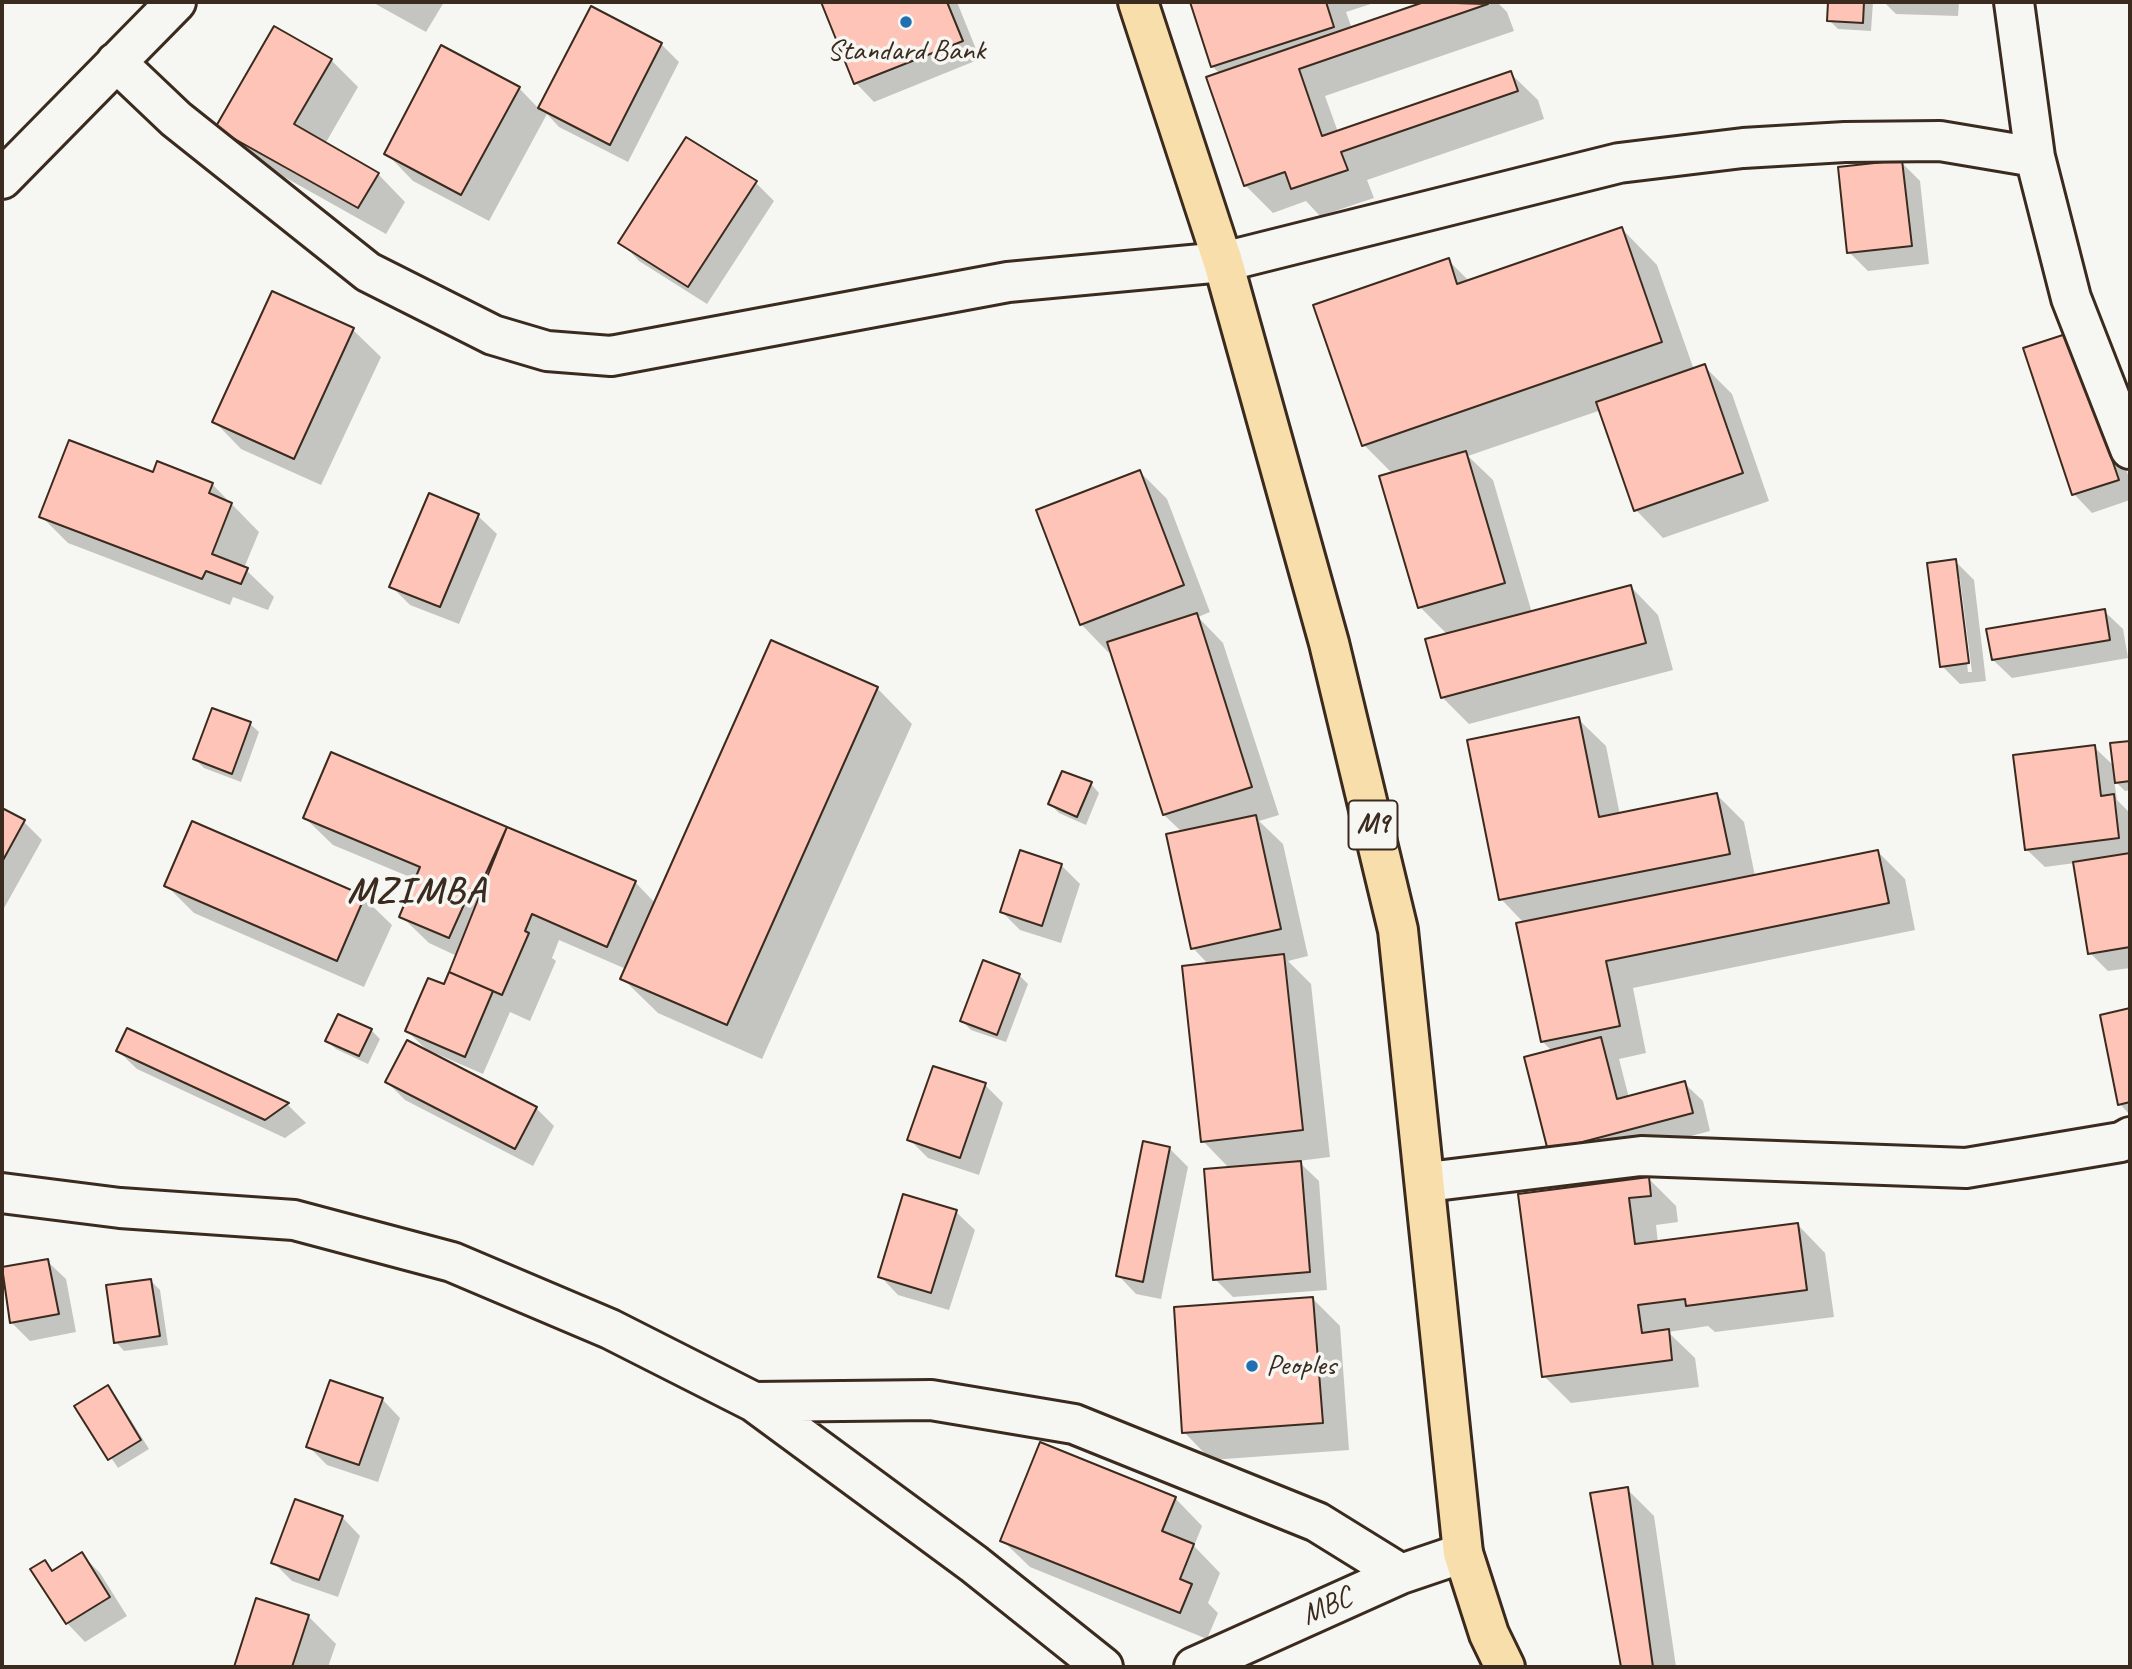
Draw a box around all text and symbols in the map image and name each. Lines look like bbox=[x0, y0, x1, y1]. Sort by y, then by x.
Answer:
marker: Standard Bank bbox=[898, 14, 914, 30]
place label: Standard Bank bbox=[827, 33, 985, 69]
road number: M9 bbox=[1348, 800, 1398, 850]
district label: MZIMBA bbox=[349, 870, 485, 914]
place label: Peoples bbox=[1266, 1348, 1336, 1384]
marker: Peoples bbox=[1244, 1358, 1260, 1374]
street label: MBC bbox=[1296, 1580, 1358, 1634]

